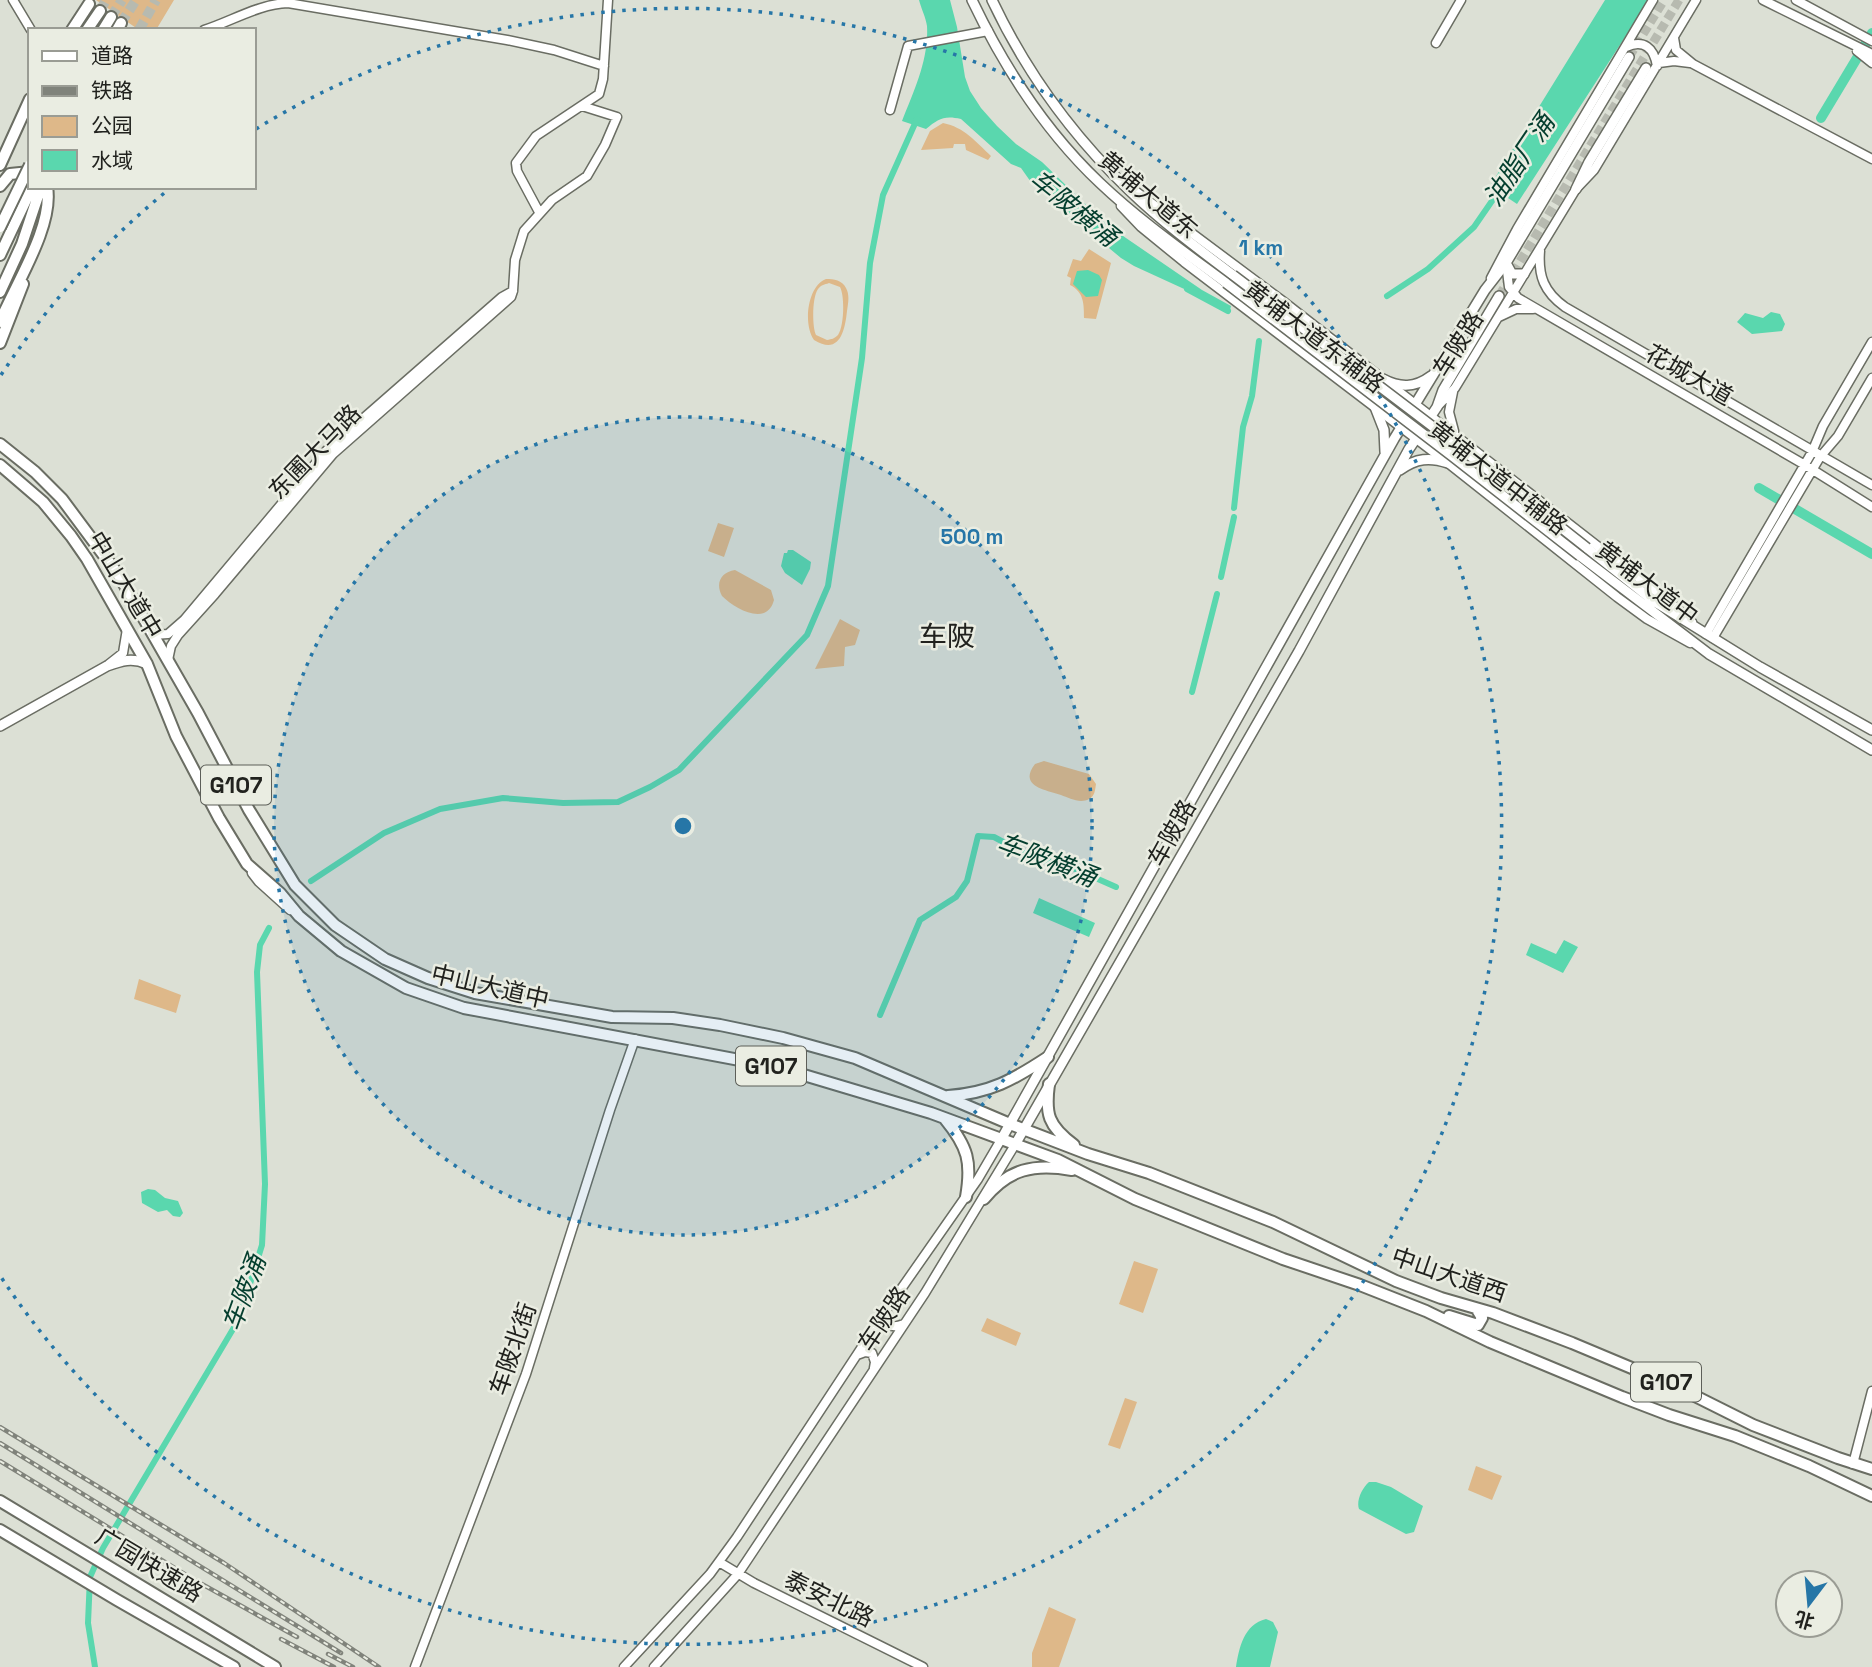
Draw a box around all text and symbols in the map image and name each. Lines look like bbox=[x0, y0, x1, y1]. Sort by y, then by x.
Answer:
legend bbox=[28, 28, 256, 189]
text: 道路 bbox=[91, 42, 133, 69]
text: 铁路 bbox=[91, 77, 133, 104]
water label: 油脂厂涌 bbox=[1476, 105, 1564, 213]
text: 公园 bbox=[91, 112, 133, 139]
street label: 黄埔大道东 bbox=[1092, 144, 1204, 245]
text: 水域 bbox=[91, 147, 133, 174]
water label: 车陂横涌 bbox=[1023, 162, 1127, 256]
text: 1 km bbox=[1239, 234, 1283, 261]
street label: 黄埔大道东辅路 bbox=[1238, 274, 1391, 400]
street label: 车陂路 bbox=[1425, 305, 1490, 382]
street label: 花城大道 bbox=[1640, 337, 1739, 412]
street label: 东圃大马路 bbox=[262, 398, 367, 506]
street label: 黄埔大道中辅路 bbox=[1423, 414, 1574, 542]
text: 500 m bbox=[940, 523, 1004, 550]
street label: 中山大道中 bbox=[81, 525, 170, 644]
street label: 黄埔大道中 bbox=[1590, 534, 1705, 631]
district label: 车陂 bbox=[919, 618, 975, 654]
road number: G107 bbox=[201, 765, 271, 804]
street label: 车陂路 bbox=[1141, 794, 1203, 872]
centre of rings bbox=[671, 814, 695, 838]
water label: 车陂横涌 bbox=[992, 825, 1104, 896]
street label: 中山大道中 bbox=[428, 958, 552, 1015]
road number: G107 bbox=[736, 1046, 806, 1086]
street label: 中山大道西 bbox=[1387, 1240, 1511, 1309]
water label: 车陂涌 bbox=[215, 1248, 274, 1335]
street label: 车陂路 bbox=[851, 1280, 917, 1357]
street label: 车陂北街 bbox=[482, 1298, 543, 1399]
road number: G107 bbox=[1631, 1362, 1701, 1401]
street label: 广园快速路 bbox=[90, 1520, 209, 1609]
street label: 泰安北路 bbox=[779, 1564, 879, 1634]
north arrow bbox=[1774, 1569, 1844, 1639]
text: 北 bbox=[1792, 1605, 1817, 1634]

